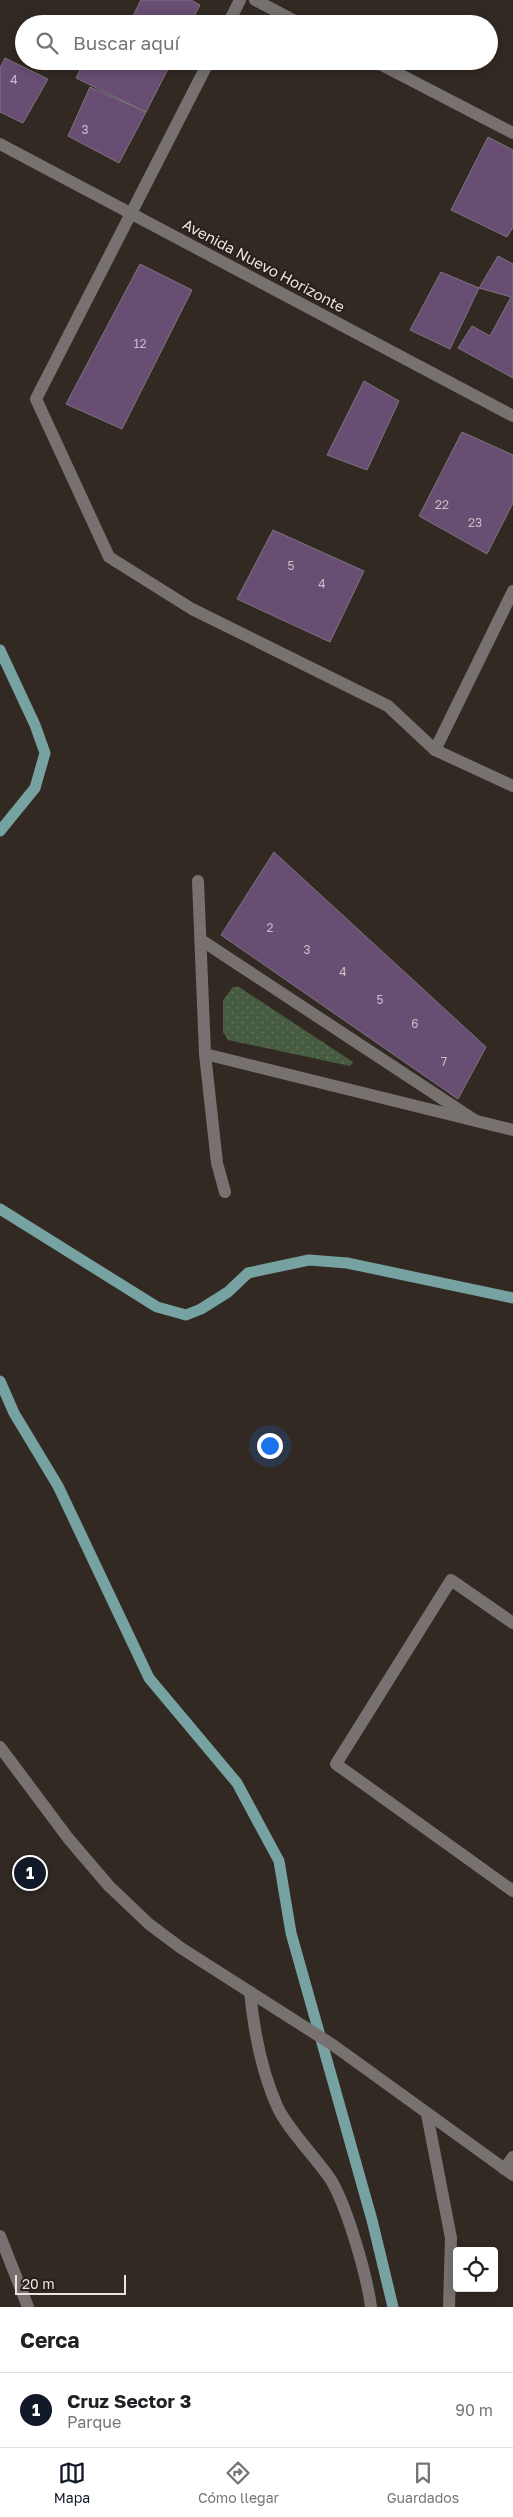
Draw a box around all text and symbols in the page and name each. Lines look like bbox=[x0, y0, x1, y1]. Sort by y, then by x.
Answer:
search box bbox=[15, 15, 498, 70]
icon: search bbox=[33, 29, 61, 57]
text: Buscar aquí bbox=[73, 31, 180, 54]
house number: 4 bbox=[10, 72, 18, 87]
house number: 3 bbox=[81, 122, 89, 137]
street label: Avenida Nuevo Horizonte bbox=[180, 215, 348, 316]
house number: 12 bbox=[134, 336, 146, 351]
house number: 22 bbox=[435, 497, 449, 512]
house number: 23 bbox=[468, 515, 482, 530]
house number: 5 bbox=[288, 558, 295, 573]
house number: 4 bbox=[318, 576, 326, 591]
house number: 2 bbox=[267, 920, 274, 935]
house number: 3 bbox=[303, 942, 311, 957]
house number: 4 bbox=[339, 964, 347, 979]
house number: 5 bbox=[377, 992, 384, 1007]
house number: 6 bbox=[411, 1016, 419, 1031]
house number: 7 bbox=[441, 1054, 447, 1069]
your location bbox=[257, 1433, 283, 1459]
pin: 1 bbox=[14, 1854, 46, 1892]
map controls bbox=[453, 2247, 498, 2292]
button: locate bbox=[453, 2247, 498, 2292]
scale bar bbox=[15, 2272, 126, 2295]
text: 20 m bbox=[22, 2275, 55, 2292]
text: Cerca bbox=[20, 2327, 79, 2353]
text: Cruz Sector 3 bbox=[67, 2389, 191, 2412]
text: 1 bbox=[32, 2400, 40, 2420]
text: 90 m bbox=[455, 2400, 493, 2420]
text: Parque bbox=[67, 2412, 121, 2432]
tab: Mapa bbox=[54, 2459, 90, 2506]
tab: Cómo llegar bbox=[198, 2459, 279, 2506]
tab: Guardados bbox=[387, 2459, 459, 2506]

